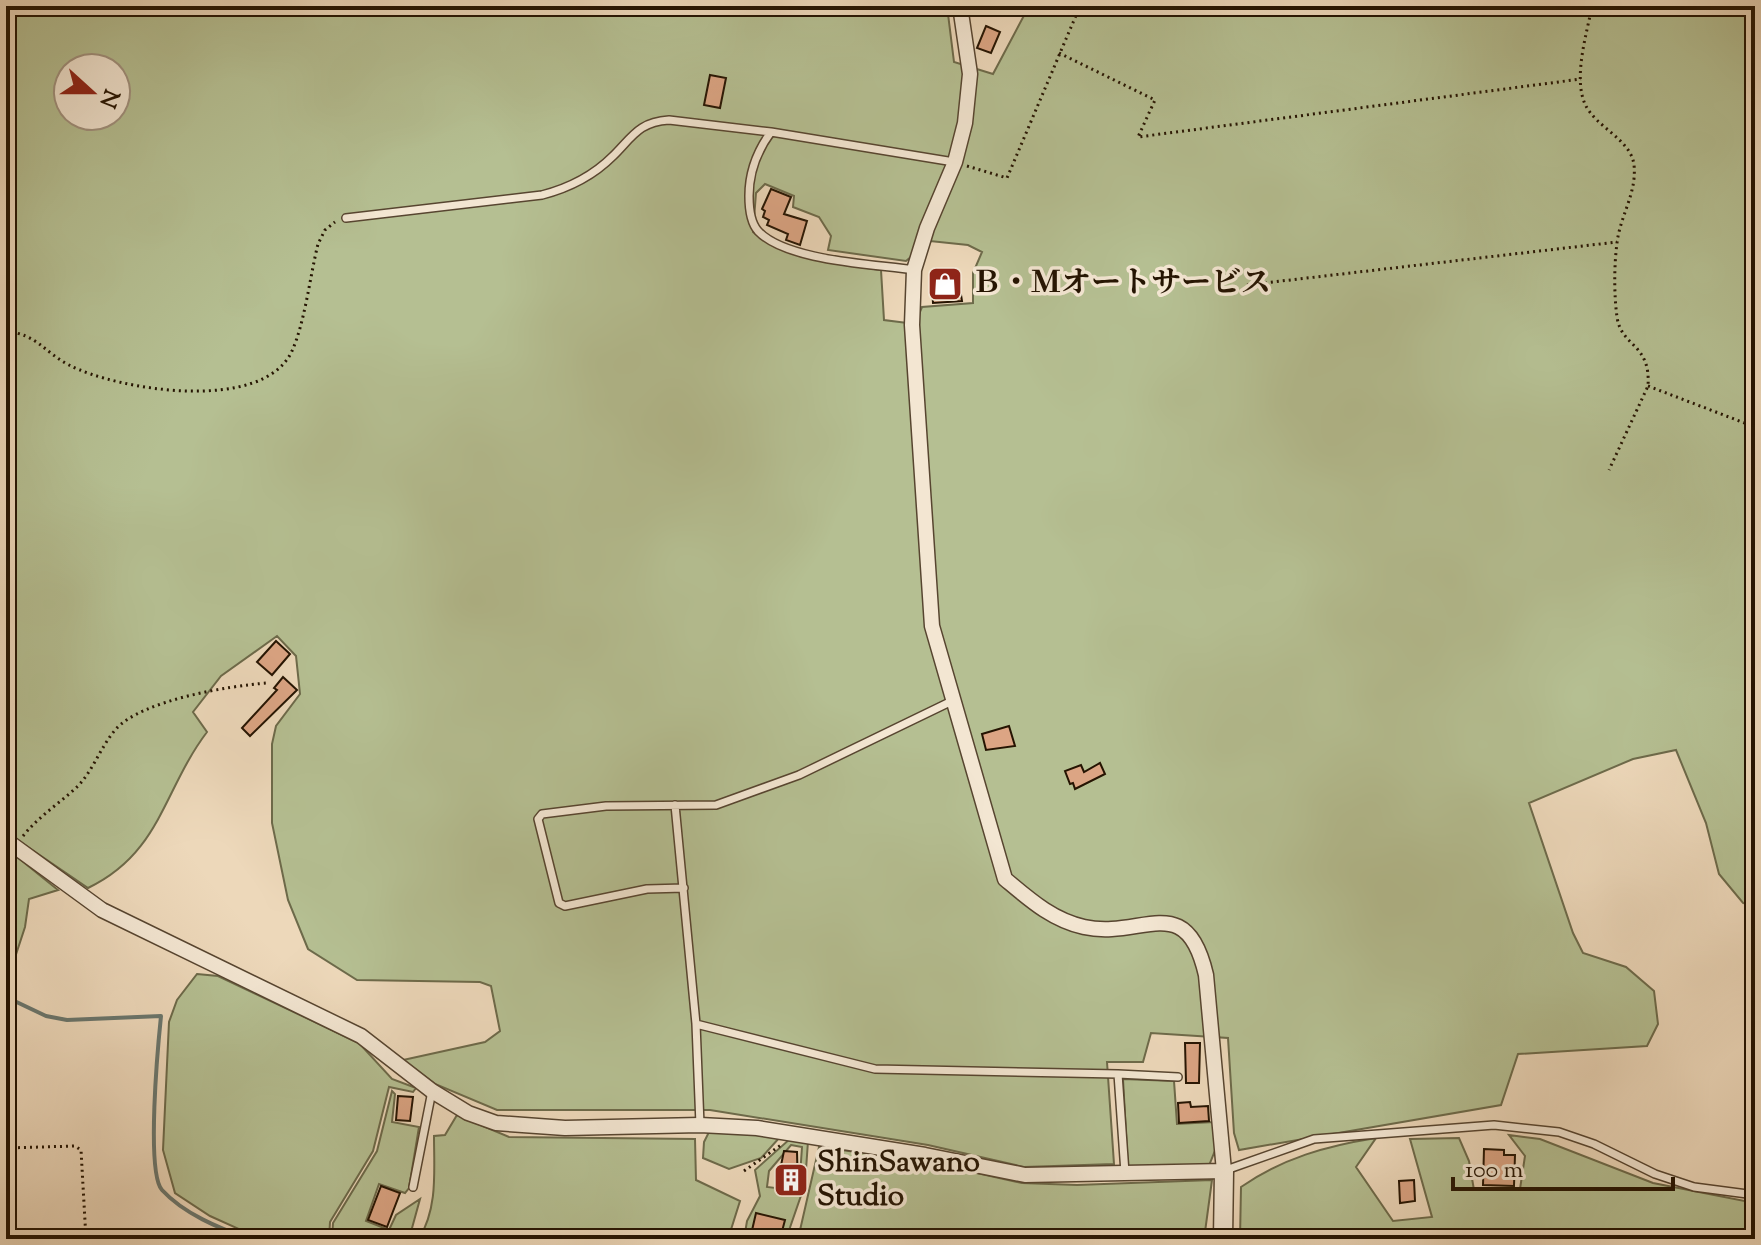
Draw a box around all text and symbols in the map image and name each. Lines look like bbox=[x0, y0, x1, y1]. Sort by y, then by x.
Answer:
north arrow bbox=[52, 52, 132, 132]
text: N bbox=[90, 84, 126, 112]
place label: Ｂ・Ｍオートサービス bbox=[971, 263, 1271, 306]
shop icon: Ｂ・Ｍオートサービス bbox=[926, 265, 964, 303]
scale bar bbox=[1453, 1141, 1673, 1191]
place label: ShinSawano Studio bbox=[817, 1142, 980, 1219]
text: 100 m bbox=[1465, 1154, 1523, 1188]
building icon: ShinSawano Studio bbox=[772, 1161, 810, 1199]

